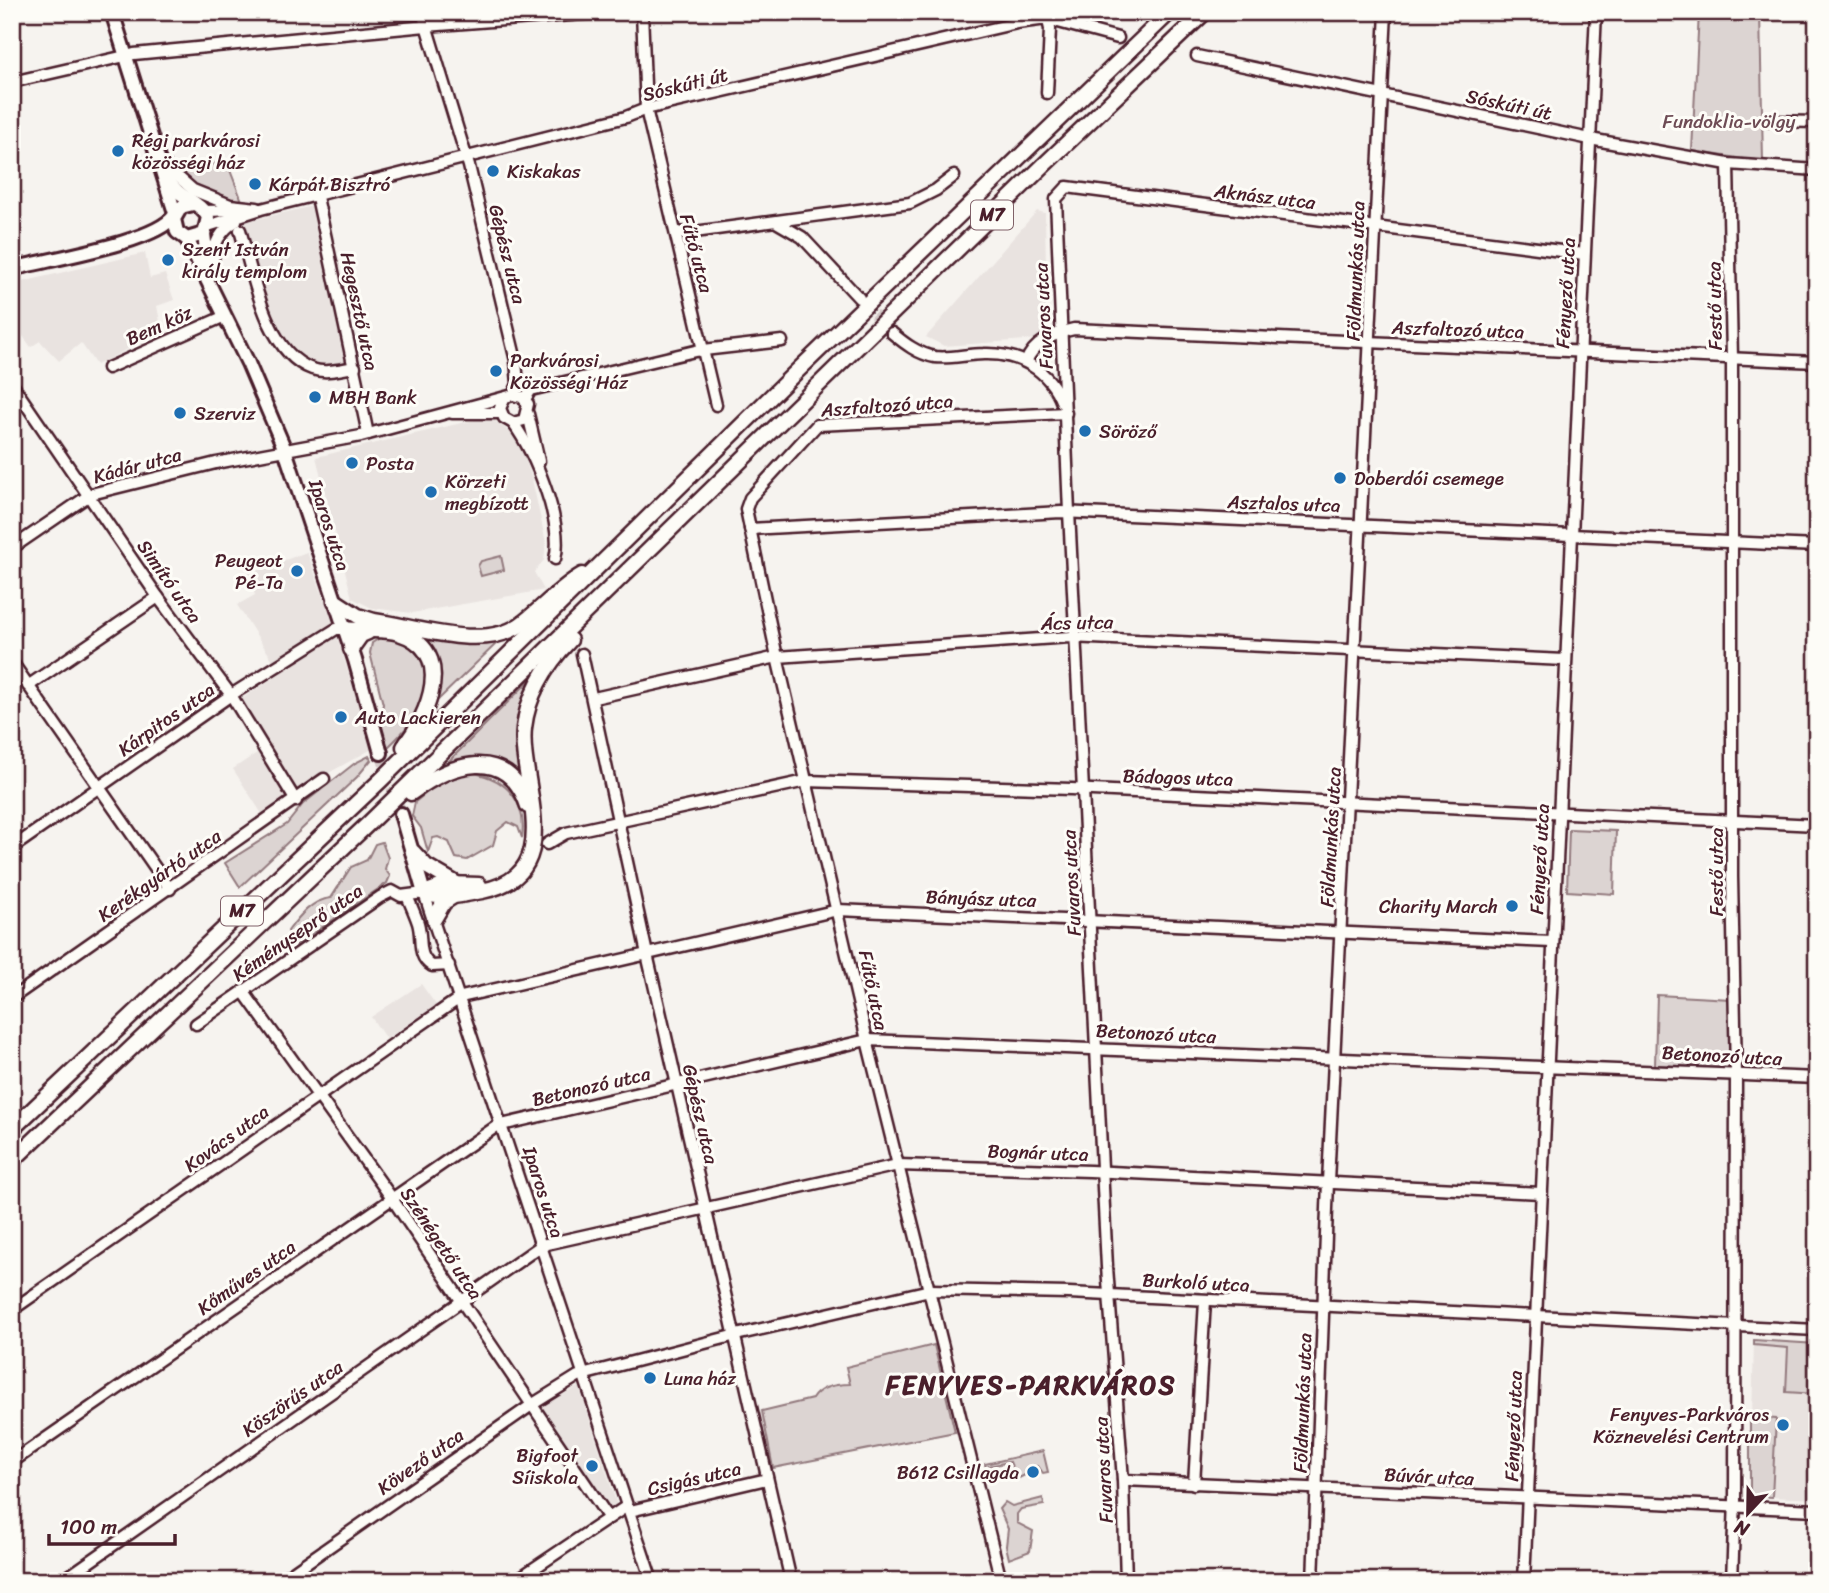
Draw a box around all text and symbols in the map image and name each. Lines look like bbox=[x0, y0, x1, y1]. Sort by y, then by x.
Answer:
street label: Sóskúti út bbox=[639, 58, 731, 111]
street label: Sóskúti út bbox=[1463, 79, 1555, 130]
park label: Fundoklia-völgy bbox=[1663, 105, 1796, 138]
place label: Régi parkvárosi közösségi ház bbox=[132, 124, 261, 179]
marker: Régi parkvárosi közösségi ház bbox=[110, 143, 126, 159]
place label: Kiskakas bbox=[507, 155, 581, 188]
marker: Kiskakas bbox=[485, 163, 501, 179]
place label: Kárpát Bisztró bbox=[269, 168, 390, 201]
street label: Aknász utca bbox=[1212, 174, 1318, 219]
marker: Kárpát Bisztró bbox=[247, 176, 263, 192]
road number: M7 bbox=[971, 200, 1013, 230]
street label: Földmunkás utca bbox=[1337, 200, 1374, 342]
street label: Gépész utca bbox=[479, 201, 536, 308]
street label: Fűtő utca bbox=[670, 210, 723, 297]
place label: Szent István király templom bbox=[182, 233, 307, 288]
street label: Fényező utca bbox=[1546, 236, 1585, 349]
street label: Hegesztő utca bbox=[331, 249, 388, 374]
marker: Szent István király templom bbox=[160, 252, 176, 268]
street label: Festő utca bbox=[1697, 261, 1732, 351]
street label: Fuvaros utca bbox=[1024, 262, 1063, 370]
street label: Bem köz bbox=[120, 296, 199, 355]
street label: Aszfaltozó utca bbox=[1390, 311, 1525, 348]
place label: Parkvárosi Közösségi Ház bbox=[510, 344, 629, 399]
marker: Parkvárosi Közösségi Ház bbox=[488, 363, 504, 379]
place label: MBH Bank bbox=[329, 381, 417, 414]
street label: Aszfaltozó utca bbox=[819, 384, 955, 427]
marker: MBH Bank bbox=[307, 389, 323, 405]
place label: Szerviz bbox=[194, 397, 257, 430]
marker: Szerviz bbox=[172, 405, 188, 421]
place label: Söröző bbox=[1099, 415, 1158, 448]
marker: Söröző bbox=[1077, 423, 1093, 439]
street label: Kádár utca bbox=[89, 438, 185, 493]
place label: Posta bbox=[366, 447, 414, 480]
marker: Posta bbox=[344, 455, 360, 471]
place label: Doberdói csemege bbox=[1354, 462, 1504, 495]
place label: Körzeti megbízott bbox=[445, 465, 529, 520]
marker: Doberdói csemege bbox=[1332, 470, 1348, 486]
street label: Iparos utca bbox=[299, 474, 360, 576]
marker: Körzeti megbízott bbox=[423, 484, 439, 500]
street label: Asztalos utca bbox=[1226, 485, 1341, 522]
street label: Simító utca bbox=[128, 532, 211, 631]
place label: Peugeot Pé-Ta bbox=[215, 544, 283, 599]
marker: Peugeot Pé-Ta bbox=[289, 563, 305, 579]
street label: Ács utca bbox=[1039, 605, 1114, 640]
street label: Kárpitos utca bbox=[111, 673, 222, 765]
place label: Auto Lackieren bbox=[354, 701, 481, 734]
marker: Auto Lackieren bbox=[333, 709, 349, 725]
street label: Bádogos utca bbox=[1122, 759, 1234, 796]
street label: Földmunkás utca bbox=[1310, 766, 1351, 908]
street label: Fényező utca bbox=[1520, 802, 1559, 915]
street label: Kerékgyártó utca bbox=[90, 820, 229, 931]
street label: Festő utca bbox=[1700, 827, 1733, 916]
street label: Fuvaros utca bbox=[1052, 829, 1091, 937]
street label: Kéményseprő utca bbox=[225, 874, 370, 990]
street label: Bányász utca bbox=[925, 880, 1037, 917]
place label: Charity March bbox=[1379, 890, 1498, 923]
road number: M7 bbox=[221, 896, 263, 926]
marker: Charity March bbox=[1504, 898, 1520, 914]
street label: Fűtő utca bbox=[849, 947, 898, 1034]
street label: Betonozó utca bbox=[1095, 1014, 1217, 1053]
street label: Betonozó utca bbox=[1661, 1036, 1783, 1075]
street label: Betonozó utca bbox=[529, 1057, 654, 1116]
street label: Gépész utca bbox=[673, 1061, 728, 1168]
street label: Kovács utca bbox=[176, 1096, 277, 1181]
street label: Bognár utca bbox=[987, 1134, 1090, 1171]
street label: Iparos utca bbox=[513, 1141, 574, 1243]
street label: Szénégető utca bbox=[391, 1180, 492, 1307]
street label: Kőműves utca bbox=[190, 1231, 303, 1324]
street label: Burkoló utca bbox=[1142, 1263, 1251, 1302]
street label: Földmunkás utca bbox=[1284, 1332, 1321, 1474]
street label: Köszörűs utca bbox=[235, 1351, 350, 1446]
place label: Luna ház bbox=[664, 1362, 737, 1395]
district label: FENYVES-PARKVÁROS bbox=[884, 1362, 1177, 1408]
street label: Fényező utca bbox=[1495, 1369, 1532, 1482]
marker: Luna ház bbox=[642, 1370, 658, 1386]
place label: Fenyves-Parkváros Köznevelési Centrum bbox=[1593, 1398, 1769, 1453]
street label: Fuvaros utca bbox=[1084, 1416, 1123, 1524]
marker: Fenyves-Parkváros Köznevelési Centrum bbox=[1775, 1417, 1791, 1433]
street label: Kövező utca bbox=[370, 1419, 471, 1504]
place label: Bigfoot Síiskola bbox=[512, 1439, 579, 1494]
street label: Csigás utca bbox=[644, 1452, 745, 1505]
place label: B612 Csillagda bbox=[897, 1456, 1019, 1489]
marker: Bigfoot Síiskola bbox=[584, 1458, 600, 1474]
street label: Búvár utca bbox=[1383, 1458, 1475, 1495]
marker: B612 Csillagda bbox=[1025, 1464, 1041, 1480]
north arrow bbox=[1714, 1478, 1784, 1548]
scale bar bbox=[49, 1502, 175, 1546]
text: 100 m bbox=[60, 1508, 117, 1546]
text: N bbox=[1729, 1510, 1755, 1546]

